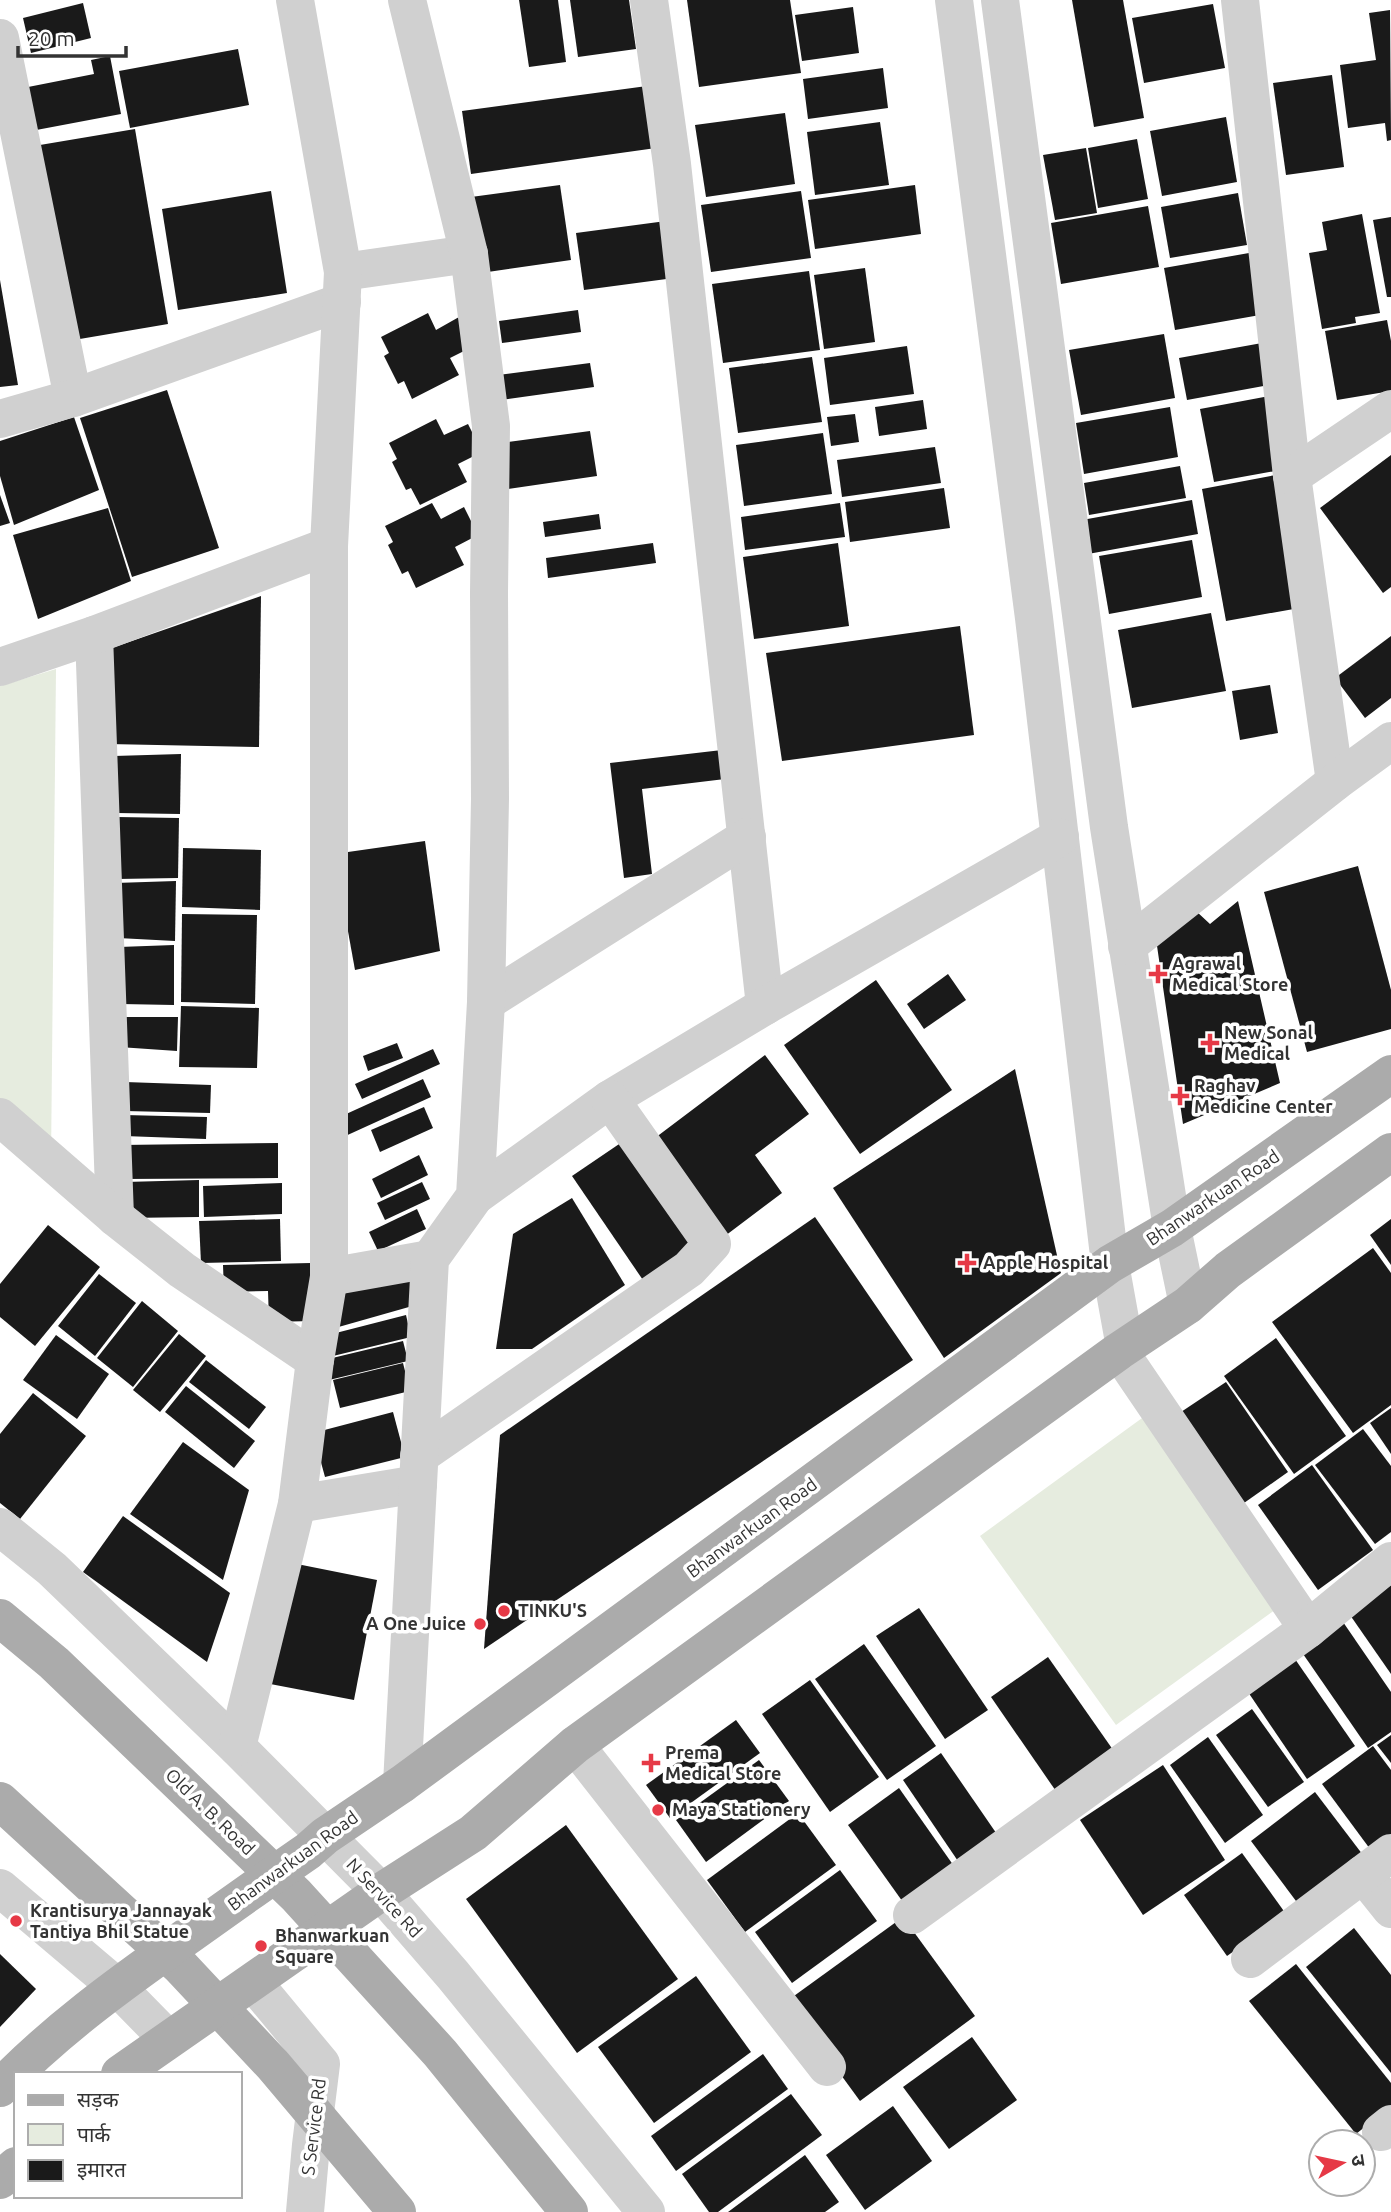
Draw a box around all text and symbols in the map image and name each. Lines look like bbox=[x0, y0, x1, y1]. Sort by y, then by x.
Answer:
scale bar bbox=[18, 14, 126, 58]
text: 20 m bbox=[28, 26, 75, 50]
place label: Agrawal Medical Store bbox=[1172, 953, 1288, 994]
marker: Agrawal Medical Store bbox=[1150, 966, 1166, 982]
place label: New Sonal Medical bbox=[1224, 1022, 1314, 1063]
marker: New Sonal Medical bbox=[1202, 1035, 1218, 1051]
place label: Raghav Medicine Center bbox=[1194, 1075, 1333, 1116]
marker: Raghav Medicine Center bbox=[1172, 1088, 1188, 1104]
street label: Bhanwarkuan Road bbox=[1142, 1145, 1283, 1249]
place label: Apple Hospital bbox=[983, 1252, 1109, 1272]
marker: Apple Hospital bbox=[957, 1253, 977, 1273]
street label: Bhanwarkuan Road bbox=[683, 1473, 820, 1581]
place label: TINKU'S bbox=[518, 1600, 587, 1620]
marker: TINKU'S bbox=[496, 1603, 512, 1619]
place label: A One Juice bbox=[366, 1613, 466, 1633]
marker: A One Juice bbox=[472, 1616, 488, 1632]
place label: Prema Medical Store bbox=[665, 1742, 781, 1783]
marker: Prema Medical Store bbox=[643, 1755, 659, 1771]
street label: Old A. B. Road bbox=[162, 1764, 259, 1859]
place label: Maya Stationery bbox=[672, 1799, 811, 1819]
marker: Maya Stationery bbox=[650, 1802, 666, 1818]
street label: Bhanwarkuan Road bbox=[224, 1806, 361, 1914]
street label: N Service Rd bbox=[343, 1854, 426, 1941]
place label: Krantisurya Jannayak Tantiya Bhil Statue bbox=[30, 1900, 212, 1941]
marker: Krantisurya Jannayak Tantiya Bhil Statue bbox=[8, 1913, 24, 1929]
place label: Bhanwarkuan Square bbox=[275, 1925, 390, 1966]
marker: Bhanwarkuan Square bbox=[253, 1938, 269, 1954]
legend bbox=[14, 2072, 242, 2198]
street label: S Service Rd bbox=[297, 2077, 329, 2176]
text: सड़क bbox=[77, 2087, 119, 2111]
text: पार्क bbox=[77, 2122, 111, 2146]
north arrow bbox=[1307, 2128, 1377, 2198]
text: उ bbox=[1347, 2153, 1371, 2168]
text: इमारत bbox=[77, 2157, 127, 2181]

